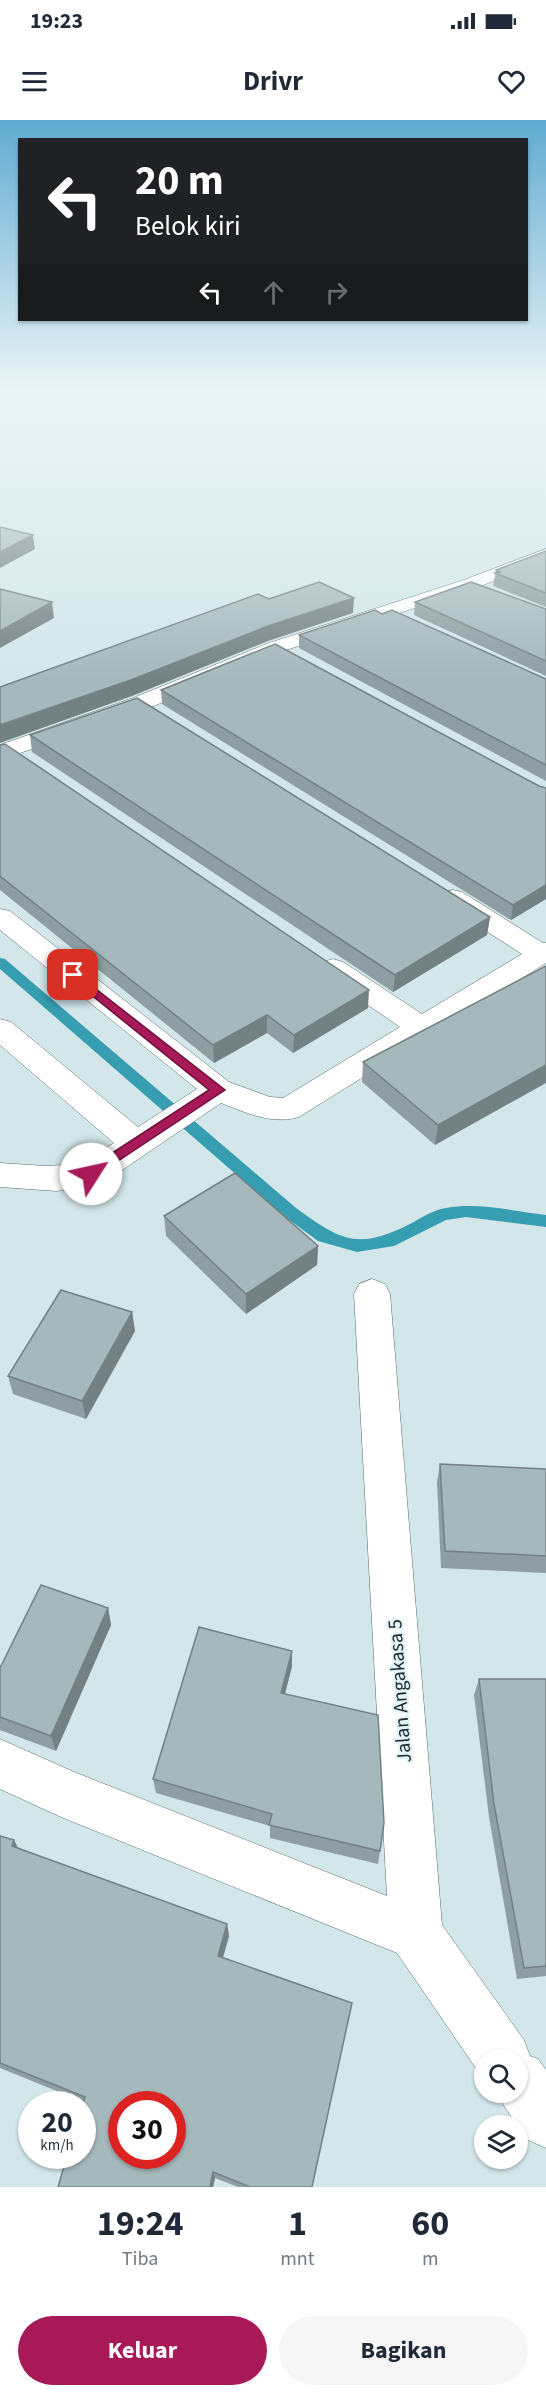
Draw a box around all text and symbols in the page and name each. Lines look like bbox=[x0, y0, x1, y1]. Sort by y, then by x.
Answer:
text: 19:23 bbox=[30, 5, 83, 37]
text: Drivr bbox=[243, 62, 303, 101]
icon: menu bbox=[18, 65, 51, 98]
icon: heart bbox=[495, 65, 528, 98]
text: 20 m bbox=[135, 151, 224, 211]
icon: left bbox=[36, 162, 114, 240]
text: Belok kiri bbox=[135, 207, 241, 246]
icon: left bbox=[194, 276, 227, 309]
icon: ahead bbox=[257, 276, 290, 309]
icon: right bbox=[320, 276, 353, 309]
pin bbox=[47, 949, 98, 1000]
icon: arrive bbox=[56, 958, 89, 991]
position arrow bbox=[59, 1142, 123, 1206]
street label: Jalan Angakasa 5 bbox=[381, 1618, 419, 1764]
map controls bbox=[474, 2049, 528, 2169]
button: search bbox=[474, 2049, 528, 2103]
speed limit sign: 30 bbox=[108, 2091, 186, 2169]
text: 20 bbox=[41, 2101, 73, 2144]
button: layers bbox=[474, 2115, 528, 2169]
text: km/h bbox=[40, 2135, 74, 2156]
text: 19:24 bbox=[97, 2198, 184, 2249]
text: 1 bbox=[288, 2198, 307, 2249]
text: 60 bbox=[411, 2198, 449, 2249]
text: Tiba bbox=[122, 2245, 158, 2273]
text: mnt bbox=[280, 2245, 315, 2273]
text: m bbox=[422, 2245, 439, 2273]
button: Keluar bbox=[18, 2316, 267, 2385]
button: Bagikan bbox=[279, 2316, 528, 2385]

